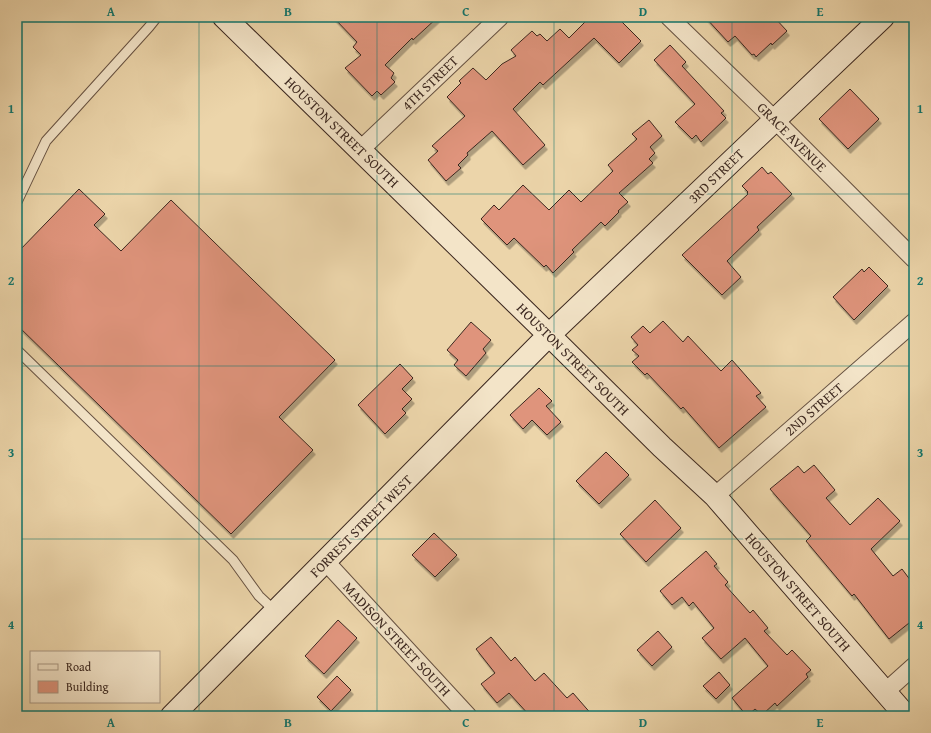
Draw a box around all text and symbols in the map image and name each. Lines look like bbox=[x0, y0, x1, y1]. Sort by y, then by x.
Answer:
text: A bbox=[107, 2, 116, 21]
text: B bbox=[284, 2, 292, 21]
text: C bbox=[462, 2, 470, 21]
text: D bbox=[639, 2, 647, 21]
text: E bbox=[817, 2, 824, 21]
street label: 4TH STREET bbox=[397, 51, 463, 115]
street label: HOUSTON STREET SOUTH bbox=[280, 72, 404, 192]
street label: GRACE AVENUE bbox=[753, 98, 831, 176]
text: 1 bbox=[8, 99, 14, 118]
text: 1 bbox=[917, 99, 923, 118]
street label: 3RD STREET bbox=[683, 144, 749, 208]
text: 2 bbox=[8, 271, 15, 290]
text: 2 bbox=[917, 271, 924, 290]
street label: HOUSTON STREET SOUTH bbox=[512, 298, 634, 420]
street label: 2ND STREET bbox=[780, 378, 848, 440]
text: 3 bbox=[8, 443, 14, 462]
text: 3 bbox=[917, 443, 923, 462]
street label: FORREST STREET WEST bbox=[305, 470, 417, 582]
street label: HOUSTON STREET SOUTH bbox=[741, 528, 855, 656]
street label: MADISON STREET SOUTH bbox=[339, 577, 455, 701]
text: 4 bbox=[8, 615, 15, 634]
text: 4 bbox=[917, 615, 924, 634]
legend bbox=[30, 651, 160, 703]
text: Road bbox=[66, 658, 92, 675]
text: Building bbox=[66, 678, 109, 695]
text: A bbox=[107, 713, 116, 732]
text: B bbox=[284, 713, 292, 732]
text: C bbox=[462, 713, 470, 732]
text: D bbox=[639, 713, 647, 732]
text: E bbox=[817, 713, 824, 732]

